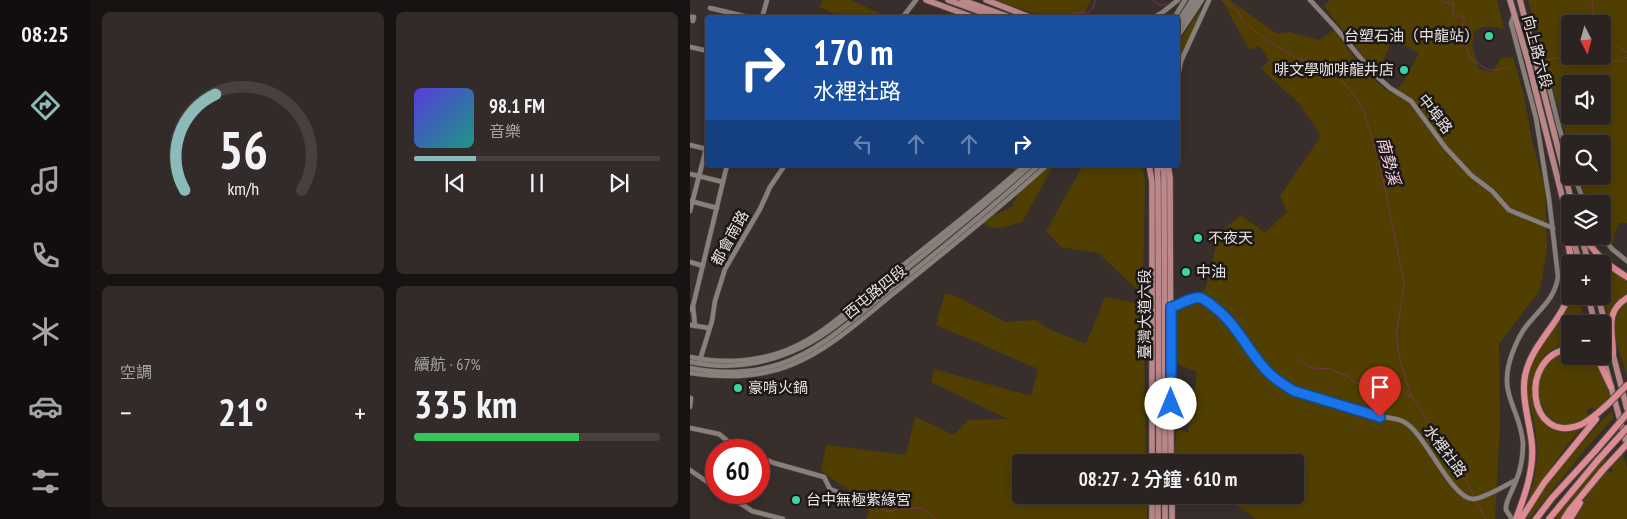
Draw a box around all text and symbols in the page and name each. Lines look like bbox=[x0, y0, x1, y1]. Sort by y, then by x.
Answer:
street label: 向上路六段 bbox=[1519, 13, 1556, 91]
north arrow bbox=[1561, 15, 1611, 65]
map controls bbox=[1561, 15, 1611, 365]
text: 08:25 bbox=[21, 20, 69, 48]
place label: 台塑石油（中龍站） bbox=[1344, 26, 1479, 45]
text: 170 m bbox=[813, 29, 894, 75]
marker: 台塑石油（中龍站） bbox=[1483, 30, 1495, 42]
icon: right bbox=[730, 35, 795, 100]
place label: 啡文學咖啡龍井店 bbox=[1274, 60, 1394, 79]
marker: 啡文學咖啡龍井店 bbox=[1398, 64, 1410, 76]
button: sound bbox=[1561, 75, 1611, 125]
text: 水裡社路 bbox=[813, 77, 901, 105]
icon: directions bbox=[28, 88, 63, 123]
street label: 中埠路 bbox=[1414, 90, 1457, 137]
text: 98.1 FM bbox=[489, 94, 545, 118]
text: 56 bbox=[218, 116, 268, 183]
text: 音樂 bbox=[489, 121, 521, 141]
icon: left bbox=[849, 130, 877, 158]
icon: ahead bbox=[902, 130, 930, 158]
icon: ahead bbox=[955, 130, 983, 158]
icon: right bbox=[1008, 130, 1036, 158]
water label: 南勢溪 bbox=[1373, 135, 1405, 189]
button: search bbox=[1561, 135, 1611, 185]
icon: music bbox=[28, 163, 63, 198]
icon: previous bbox=[441, 169, 469, 197]
icon: pause bbox=[523, 169, 551, 197]
icon: next bbox=[605, 169, 633, 197]
text: km/h bbox=[227, 177, 259, 200]
button: layers bbox=[1561, 195, 1611, 245]
street label: 都會南路 bbox=[707, 207, 752, 269]
place label: 不夜天 bbox=[1208, 228, 1253, 247]
marker: 不夜天 bbox=[1192, 232, 1204, 244]
icon: phone bbox=[28, 238, 63, 273]
button: + bbox=[1561, 255, 1611, 305]
street label: 西屯路四段 bbox=[840, 261, 910, 323]
place label: 中油 bbox=[1196, 262, 1226, 281]
marker: 中油 bbox=[1180, 266, 1192, 278]
street label: 臺灣大道六段 bbox=[1135, 269, 1154, 359]
icon: climate bbox=[28, 314, 63, 349]
button: − bbox=[1561, 315, 1611, 365]
text: 續航 · 67% bbox=[414, 354, 481, 374]
text: 空調 bbox=[120, 362, 152, 382]
pin bbox=[1359, 366, 1401, 417]
icon: arrive bbox=[1366, 373, 1394, 401]
position arrow bbox=[1144, 377, 1196, 429]
place label: 豪啃火鍋 bbox=[748, 378, 808, 397]
text: 335 km bbox=[414, 379, 517, 428]
marker: 豪啃火鍋 bbox=[732, 382, 744, 394]
text: 21° bbox=[218, 387, 268, 436]
icon: car bbox=[28, 389, 63, 424]
text: − bbox=[120, 394, 132, 431]
text: + bbox=[354, 394, 366, 431]
street label: 水裡社路 bbox=[1420, 421, 1471, 480]
speed limit sign: 60 bbox=[705, 439, 770, 504]
icon: filters bbox=[28, 464, 63, 499]
text: 08:27 · 2 分鐘 · 610 m bbox=[1079, 467, 1237, 491]
place label: 台中無極紫緣宮 bbox=[806, 490, 911, 509]
marker: 台中無極紫緣宮 bbox=[790, 494, 802, 506]

